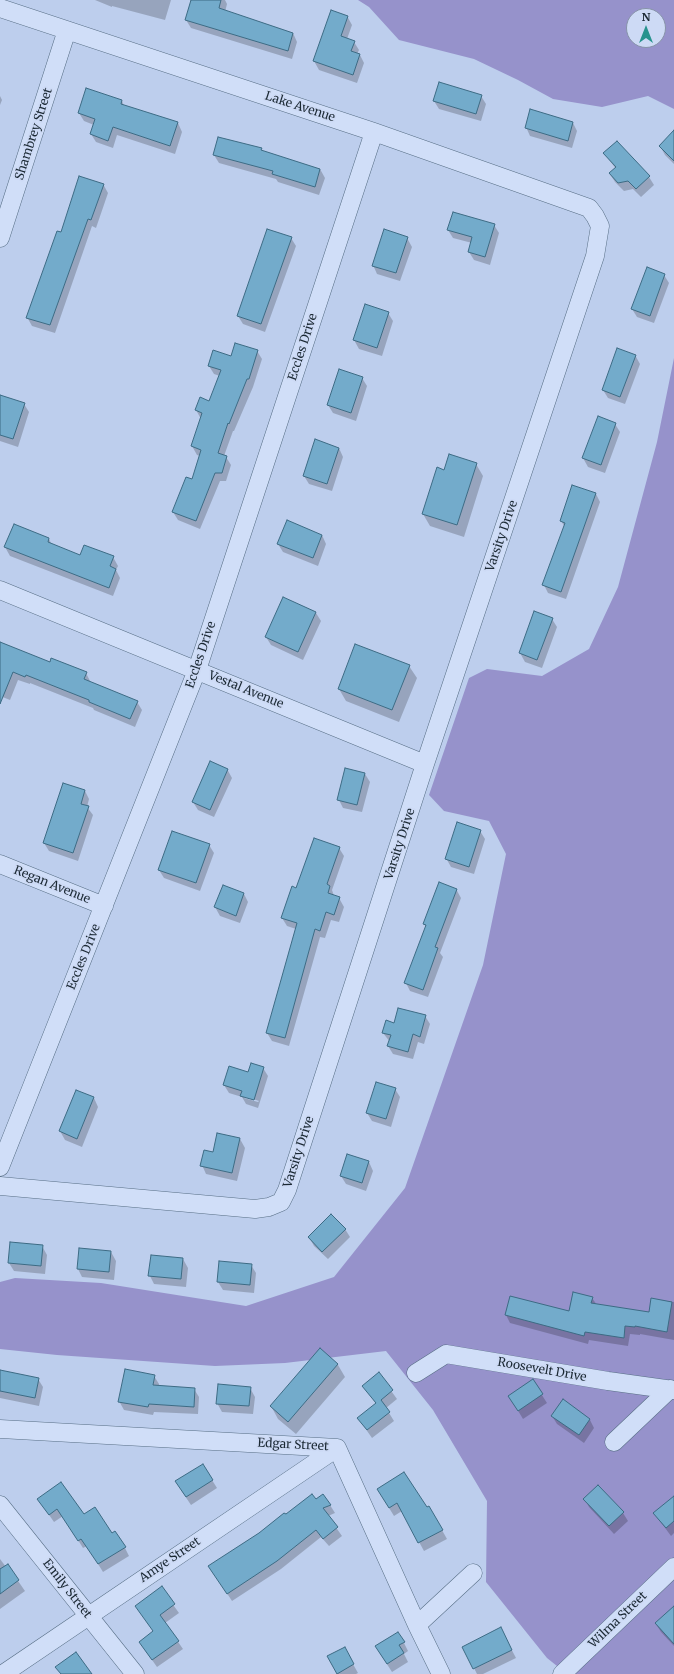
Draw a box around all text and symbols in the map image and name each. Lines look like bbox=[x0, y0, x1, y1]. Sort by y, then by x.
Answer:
north arrow bbox=[626, 8, 666, 48]
text: N bbox=[642, 10, 650, 24]
street label: Shambrey Street bbox=[12, 86, 56, 182]
street label: Lake Avenue bbox=[263, 89, 337, 125]
street label: Eccles Drive bbox=[285, 312, 321, 382]
street label: Varsity Drive bbox=[483, 499, 521, 573]
street label: Eccles Drive bbox=[183, 620, 219, 690]
street label: Vestal Avenue bbox=[206, 668, 286, 712]
street label: Varsity Drive bbox=[382, 806, 418, 882]
street label: Regan Avenue bbox=[12, 863, 92, 907]
street label: Eccles Drive bbox=[64, 922, 104, 992]
street label: Varsity Drive bbox=[281, 1114, 317, 1190]
street label: Roosevelt Drive bbox=[496, 1355, 588, 1385]
street label: Edgar Street bbox=[257, 1436, 329, 1454]
street label: Amye Street bbox=[137, 1534, 203, 1586]
street label: Emily Street bbox=[39, 1557, 95, 1621]
street label: Wilma Street bbox=[586, 1589, 650, 1651]

